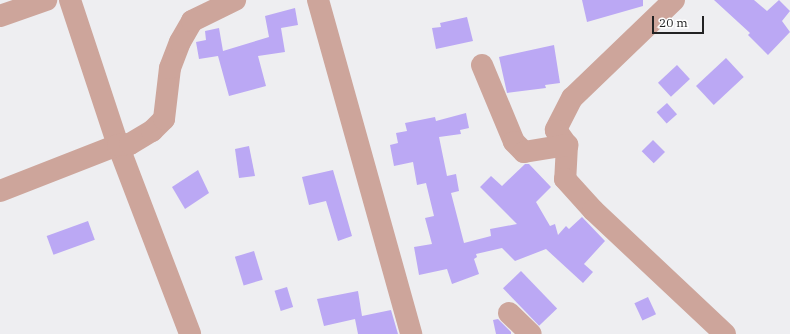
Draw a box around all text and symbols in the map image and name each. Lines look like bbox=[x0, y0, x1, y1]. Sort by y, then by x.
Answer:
scale bar bbox=[654, 8, 706, 34]
text: 20 m bbox=[659, 15, 688, 30]

